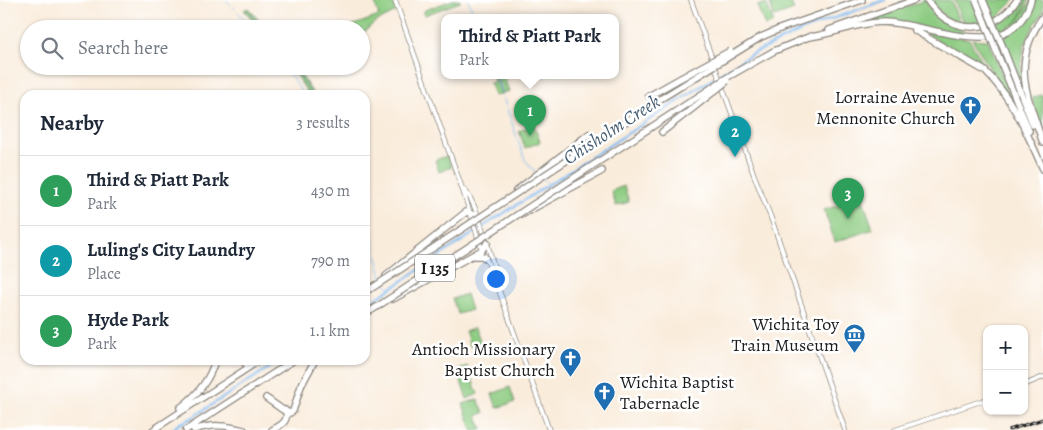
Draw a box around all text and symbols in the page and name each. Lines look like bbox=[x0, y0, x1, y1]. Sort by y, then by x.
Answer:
popup bbox=[441, 14, 619, 79]
search box bbox=[20, 20, 370, 75]
text: Third & Piatt Park bbox=[459, 23, 601, 49]
icon: search bbox=[38, 34, 66, 62]
text: Search here bbox=[78, 35, 168, 61]
text: Park bbox=[459, 49, 489, 71]
place label: Lorraine Avenue Mennonite Church bbox=[816, 85, 955, 130]
water label: Chisholm Creek bbox=[558, 89, 665, 171]
pin: 1 bbox=[514, 95, 546, 136]
church icon: Lorraine Avenue Mennonite Church bbox=[959, 95, 983, 126]
text: Nearby bbox=[40, 109, 103, 137]
text: 3 results bbox=[296, 112, 350, 134]
pin: 2 bbox=[719, 116, 751, 157]
text: Third & Piatt Park bbox=[87, 167, 229, 193]
pin: 3 bbox=[832, 178, 864, 219]
text: 1 bbox=[53, 180, 59, 202]
text: 430 m bbox=[311, 180, 350, 202]
text: Park bbox=[87, 193, 117, 215]
text: Luling's City Laundry bbox=[87, 237, 255, 263]
text: 2 bbox=[52, 250, 60, 272]
text: 790 m bbox=[311, 250, 350, 272]
road number: I 135 bbox=[415, 254, 455, 282]
text: Place bbox=[87, 263, 121, 285]
your location bbox=[483, 266, 509, 292]
text: Hyde Park bbox=[87, 307, 169, 333]
place label: Wichita Toy Train Museum bbox=[731, 312, 840, 357]
text: 3 bbox=[53, 320, 59, 342]
text: 1.1 km bbox=[310, 320, 350, 342]
museum icon: Wichita Toy Train Museum bbox=[843, 322, 867, 353]
map controls bbox=[983, 325, 1028, 415]
button: + bbox=[983, 325, 1028, 370]
text: Park bbox=[87, 333, 117, 355]
place label: Antioch Missionary Baptist Church bbox=[411, 337, 556, 382]
church icon: Antioch Missionary Baptist Church bbox=[559, 347, 583, 378]
place label: Wichita Baptist Tabernacle bbox=[619, 370, 734, 415]
button: − bbox=[983, 370, 1028, 415]
church icon: Wichita Baptist Tabernacle bbox=[592, 380, 616, 411]

